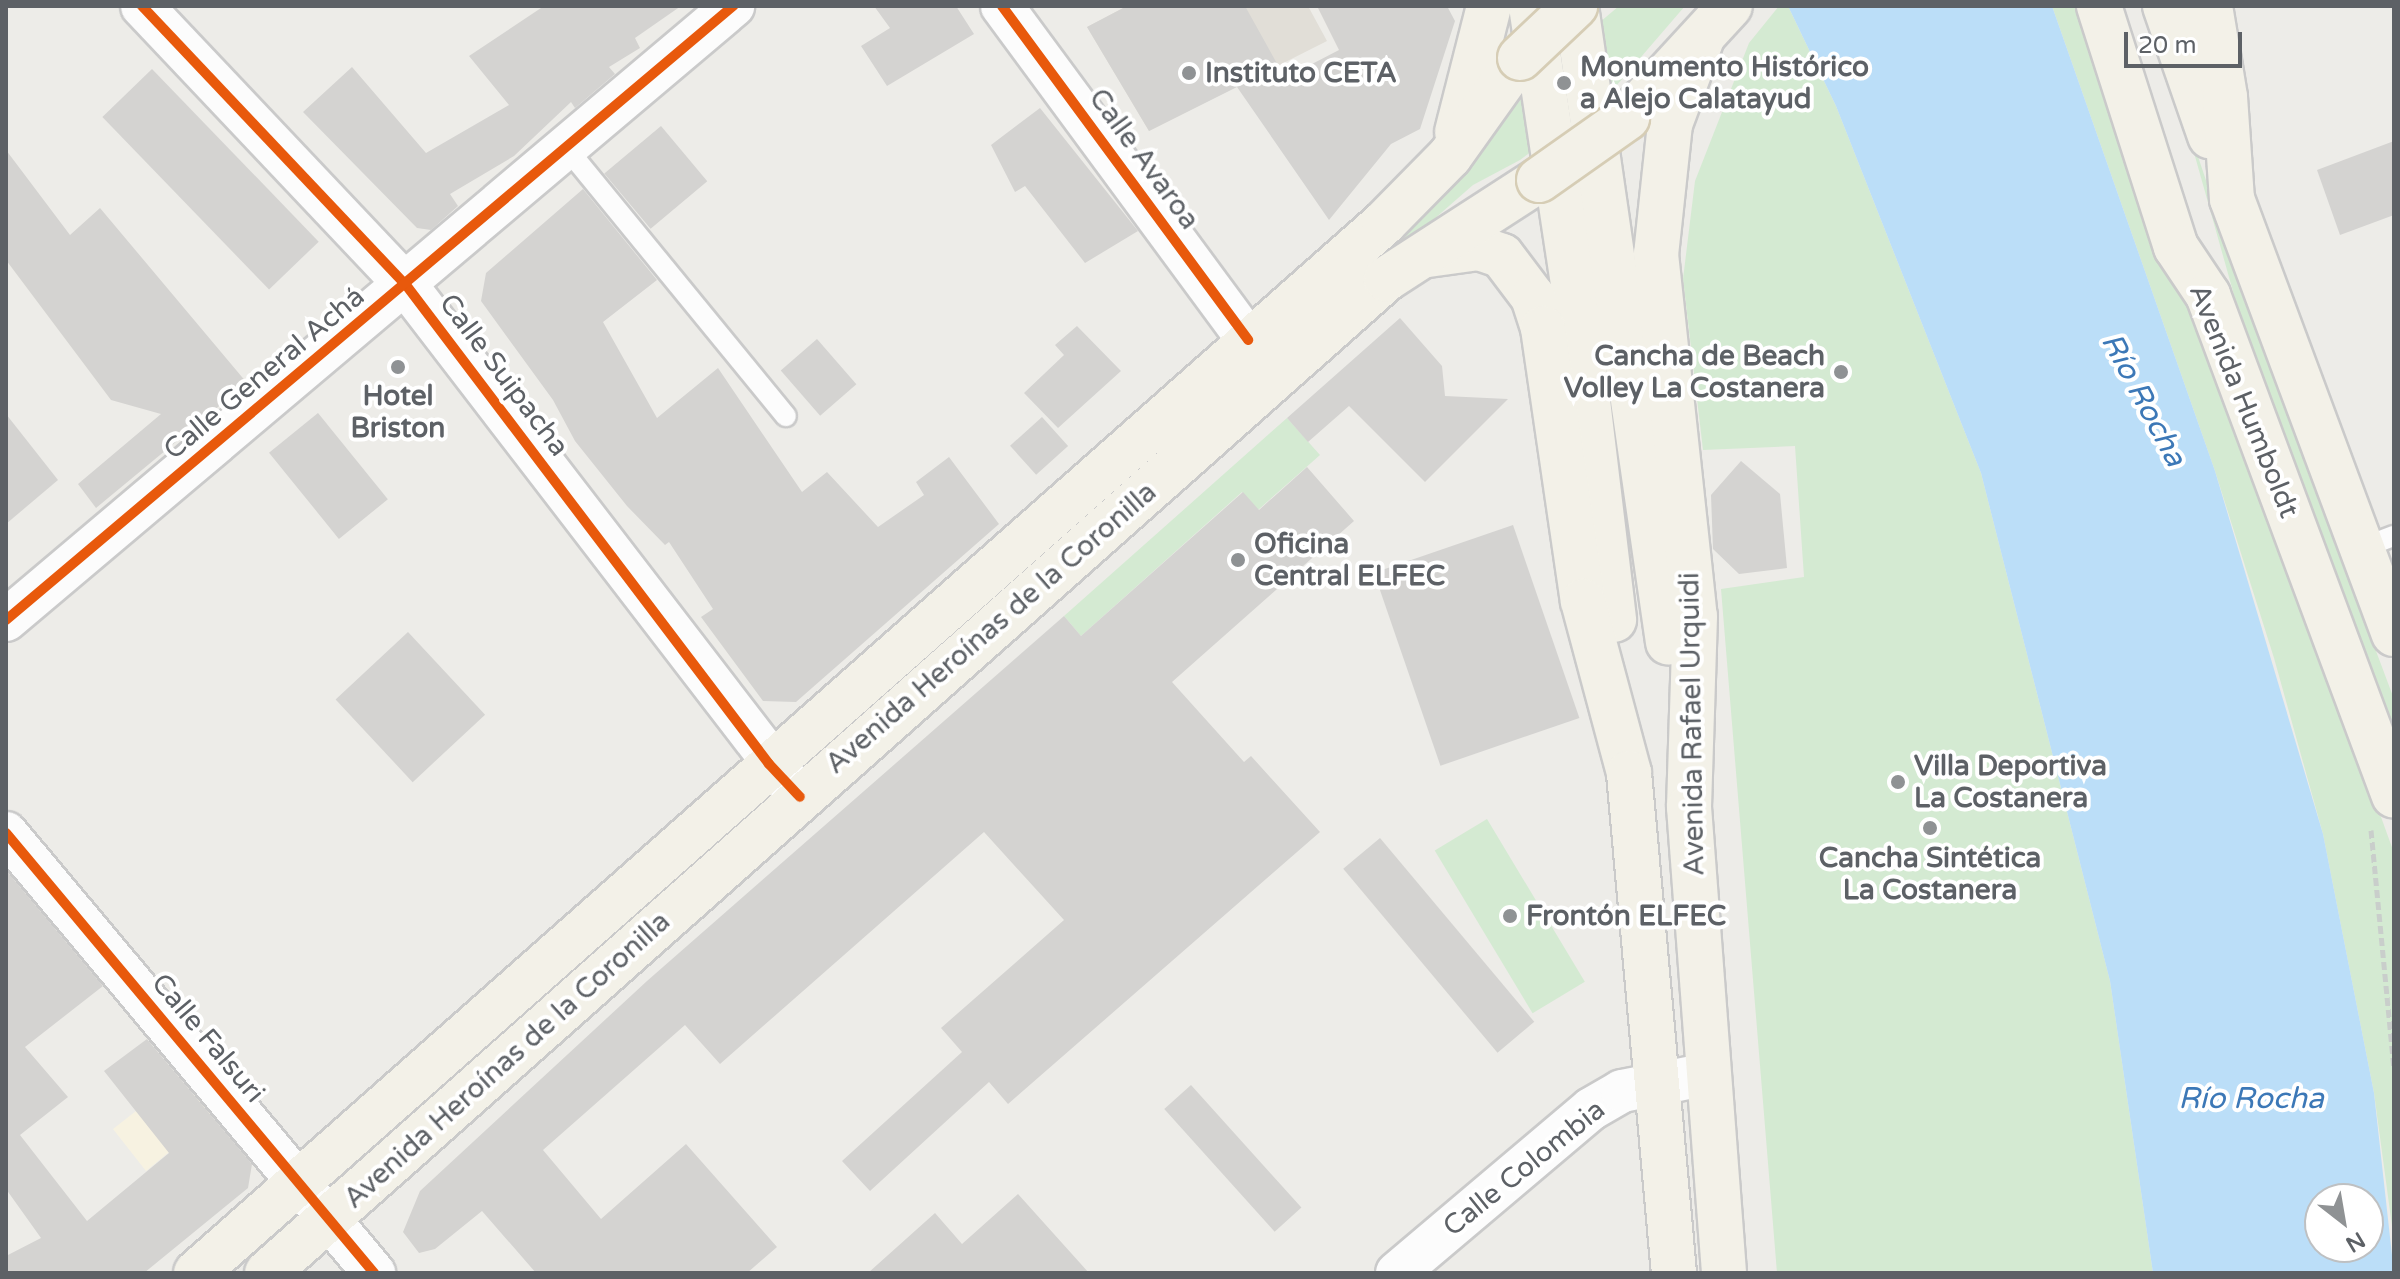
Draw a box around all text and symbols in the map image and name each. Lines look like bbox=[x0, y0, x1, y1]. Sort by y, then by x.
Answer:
scale bar bbox=[2128, 16, 2246, 66]
text: 20 m bbox=[2138, 31, 2196, 60]
place label: Monumento Histórico a Alejo Calatayud bbox=[1580, 50, 1869, 116]
place label: Instituto CETA bbox=[1205, 56, 1397, 90]
marker: Instituto CETA bbox=[1180, 64, 1198, 82]
marker: Monumento Histórico a Alejo Calatayud bbox=[1555, 74, 1573, 92]
street label: Calle Avaroa bbox=[1082, 82, 1206, 236]
street label: Calle General Achá bbox=[157, 279, 371, 467]
street label: Avenida Humboldt bbox=[2182, 279, 2306, 523]
street label: Calle Suipacha bbox=[432, 287, 576, 463]
water label: Río Rocha bbox=[2093, 327, 2193, 473]
place label: Cancha de Beach Volley La Costanera bbox=[1564, 339, 1825, 405]
marker: Hotel Briston bbox=[389, 358, 407, 376]
marker: Cancha de Beach Volley La Costanera bbox=[1832, 363, 1850, 381]
place label: Hotel Briston bbox=[351, 379, 445, 445]
street label: Avenida Heroínas de la Coronilla bbox=[819, 475, 1163, 781]
place label: Oficina Central ELFEC bbox=[1254, 527, 1445, 593]
marker: Oficina Central ELFEC bbox=[1229, 551, 1247, 569]
street label: Avenida Rafael Urquidi bbox=[1673, 572, 1711, 876]
place label: Villa Deportiva La Costanera bbox=[1914, 749, 2107, 815]
marker: Villa Deportiva La Costanera bbox=[1889, 773, 1907, 791]
marker: Cancha Sintética La Costanera bbox=[1921, 819, 1939, 837]
place label: Cancha Sintética La Costanera bbox=[1819, 841, 2041, 907]
place label: Frontón ELFEC bbox=[1526, 899, 1726, 933]
street label: Avenida Heroínas de la Coronilla bbox=[337, 905, 677, 1215]
marker: Frontón ELFEC bbox=[1501, 907, 1519, 925]
street label: Calle Falsuri bbox=[144, 967, 272, 1109]
water label: Río Rocha bbox=[2178, 1081, 2324, 1117]
street label: Calle Colombia bbox=[1436, 1093, 1612, 1243]
north arrow bbox=[2304, 1183, 2384, 1263]
text: N bbox=[2341, 1226, 2370, 1258]

